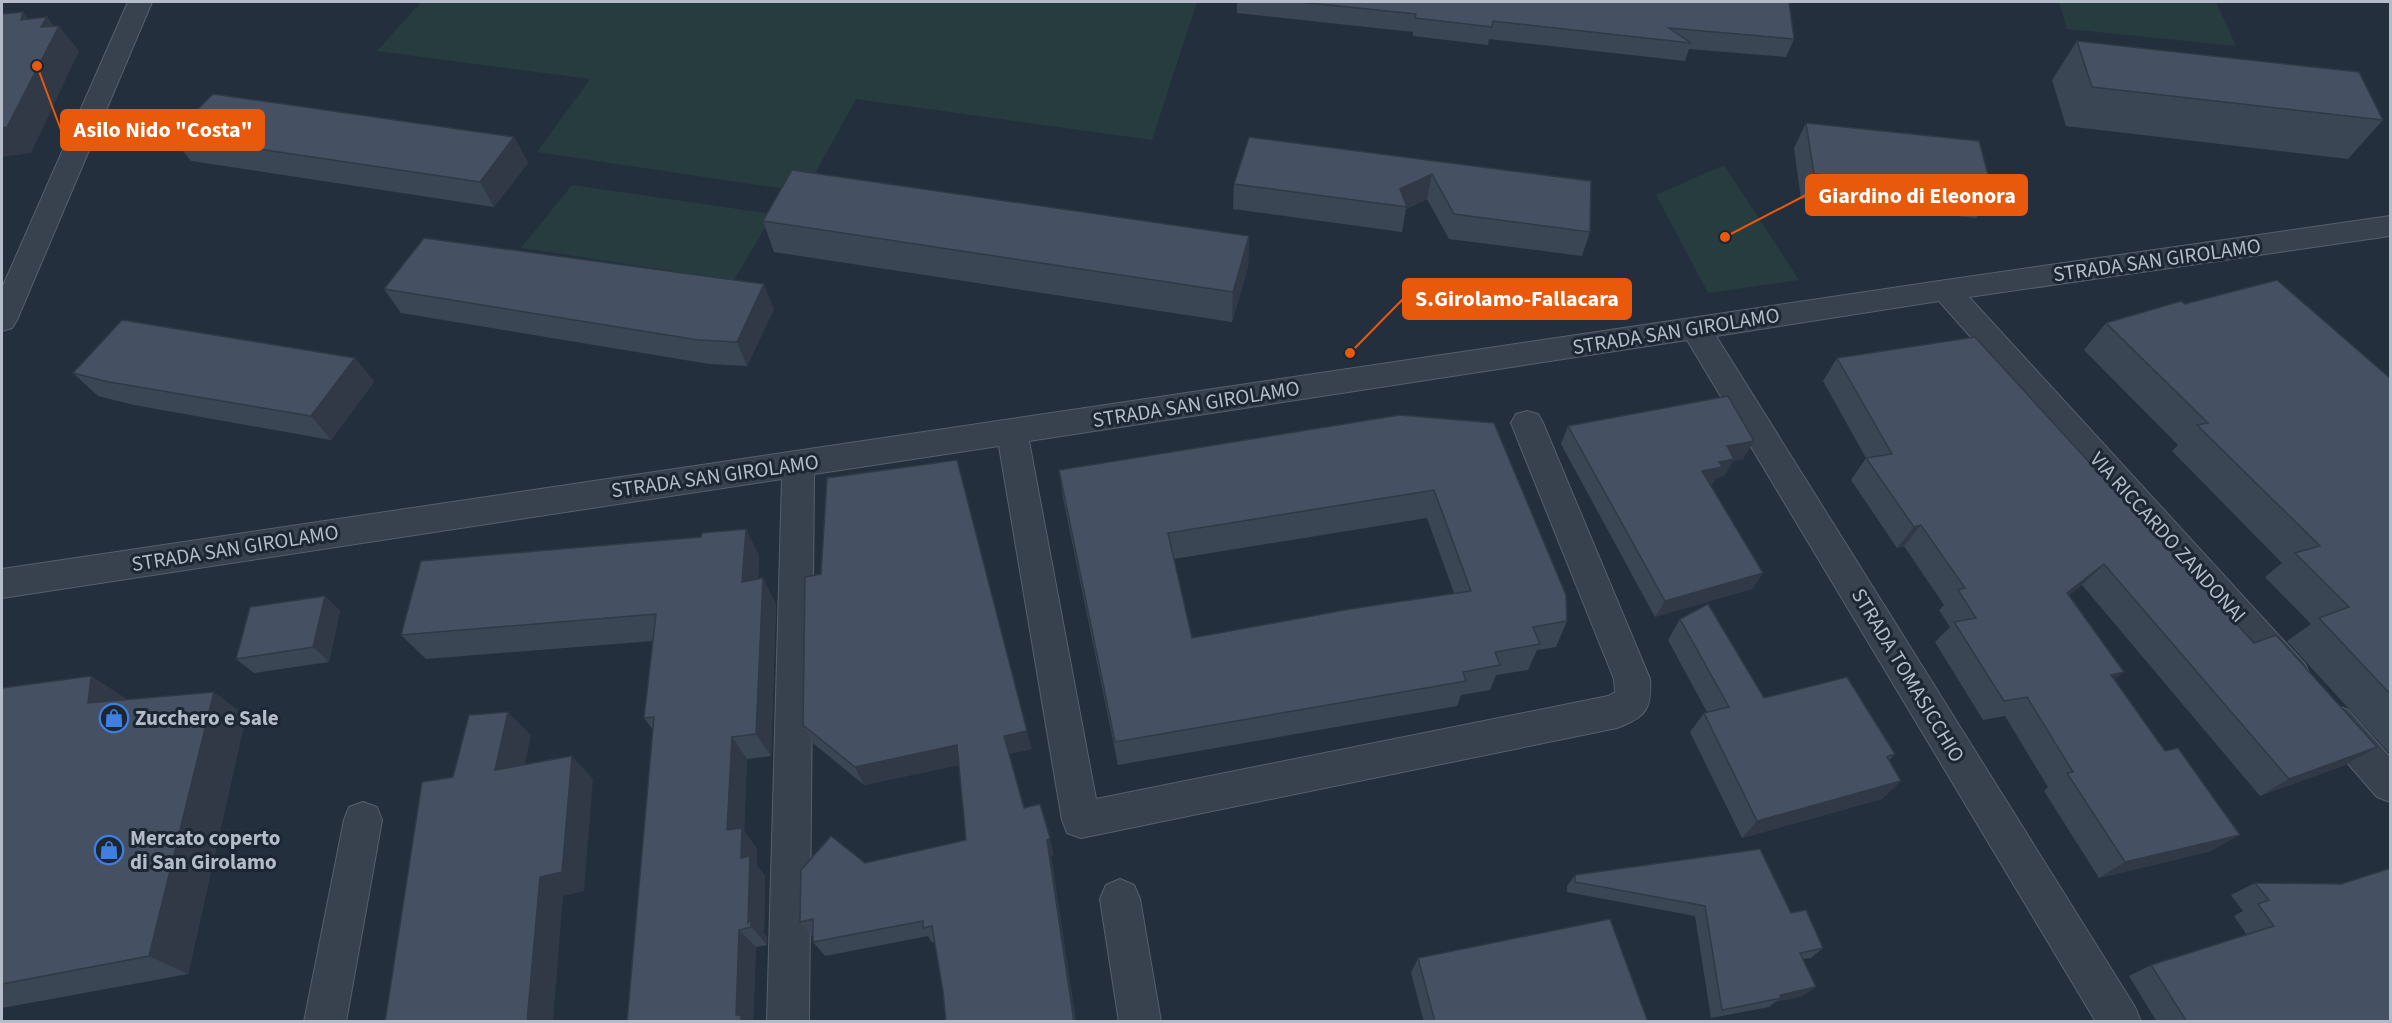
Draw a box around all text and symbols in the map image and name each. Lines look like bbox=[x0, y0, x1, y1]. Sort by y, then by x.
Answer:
callout: Asilo Nido "Costa" bbox=[61, 110, 264, 150]
text: Asilo Nido "Costa" bbox=[73, 114, 252, 146]
callout: Giardino di Eleonora bbox=[1806, 175, 2027, 215]
text: Giardino di Eleonora bbox=[1818, 180, 2016, 212]
street label: STRADA SAN GIROLAMO bbox=[2051, 231, 2263, 289]
callout: S.Girolamo-Fallacara bbox=[1403, 279, 1631, 319]
text: S.Girolamo-Fallacara bbox=[1415, 283, 1619, 315]
street label: STRADA SAN GIROLAMO bbox=[1570, 300, 1782, 362]
street label: STRADA SAN GIROLAMO bbox=[1090, 373, 1302, 435]
street label: VIA RICCARDO ZANDONAI bbox=[2083, 445, 2253, 629]
street label: STRADA SAN GIROLAMO bbox=[609, 447, 821, 505]
street label: STRADA SAN GIROLAMO bbox=[129, 517, 341, 579]
street label: STRADA TOMASICCHIO bbox=[1844, 582, 1972, 768]
shop icon: Zucchero e Sale bbox=[98, 702, 130, 734]
place label: Zucchero e Sale bbox=[135, 703, 279, 733]
place label: Mercato coperto di San Girolamo bbox=[130, 823, 280, 877]
shop icon: Mercato coperto di San Girolamo bbox=[93, 834, 125, 866]

